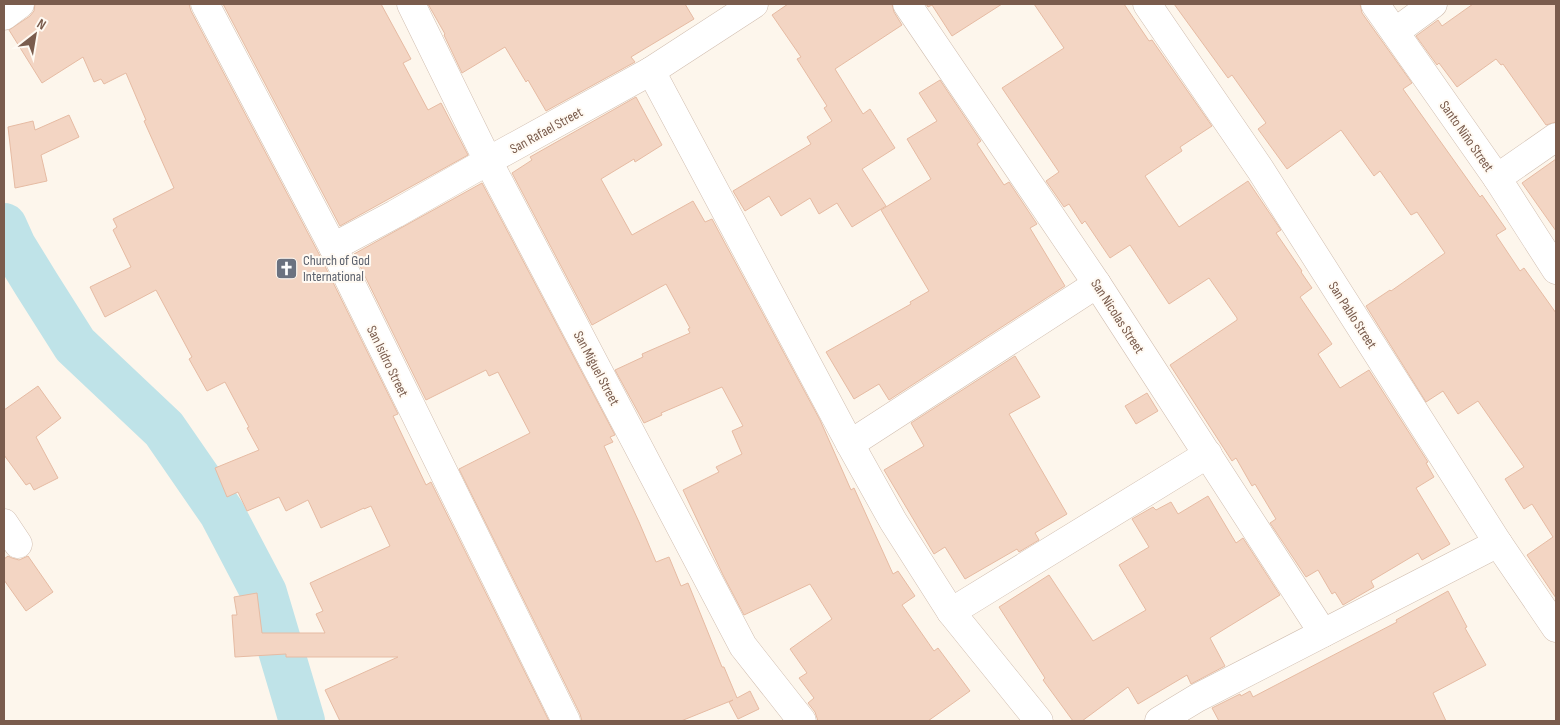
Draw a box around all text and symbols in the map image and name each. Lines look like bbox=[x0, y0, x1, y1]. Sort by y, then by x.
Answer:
north arrow bbox=[10, 10, 60, 60]
text: N bbox=[34, 15, 49, 33]
street label: Santo Niño Street bbox=[1436, 97, 1497, 175]
street label: San Rafael Street bbox=[507, 103, 586, 157]
place label: Church of God International bbox=[303, 252, 370, 285]
church icon: Church of God International bbox=[275, 256, 299, 280]
street label: San Nicolas Street bbox=[1087, 276, 1148, 357]
street label: San Pablo Street bbox=[1325, 278, 1381, 352]
street label: San Isidro Street bbox=[363, 323, 412, 400]
street label: San Miguel Street bbox=[570, 328, 623, 408]

